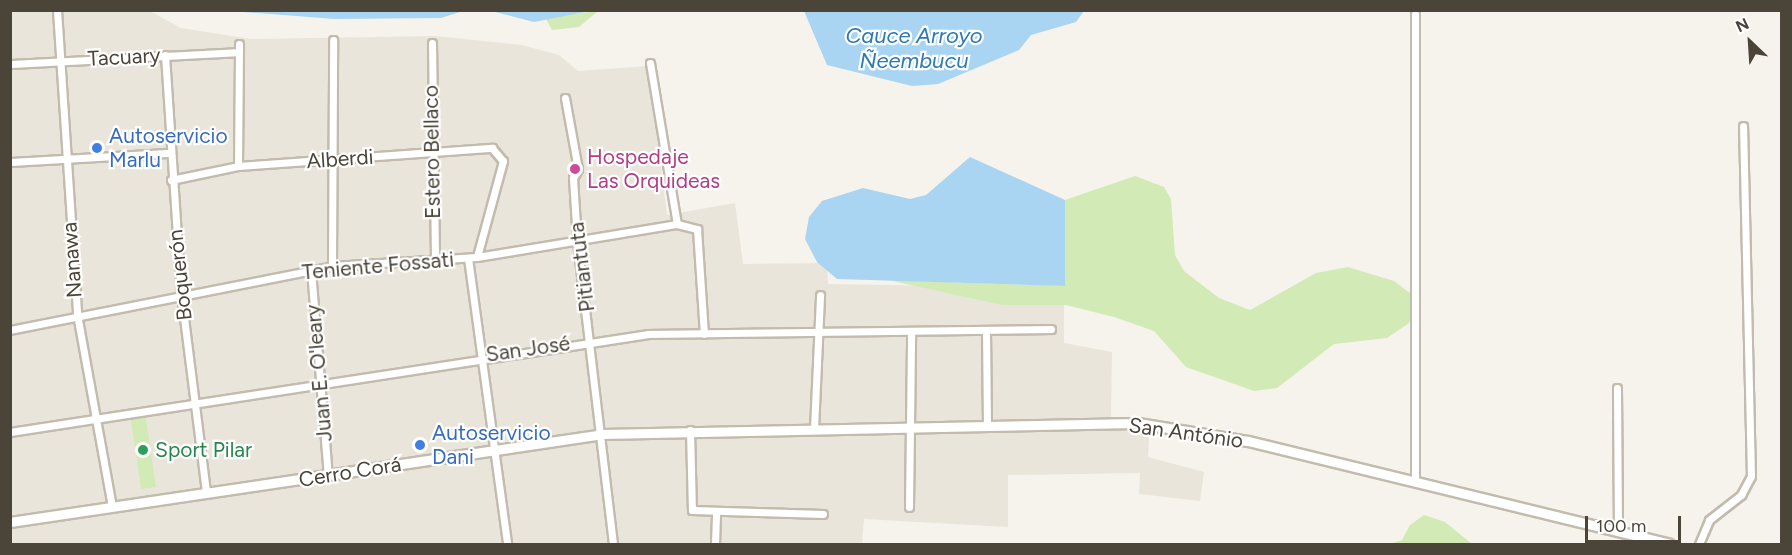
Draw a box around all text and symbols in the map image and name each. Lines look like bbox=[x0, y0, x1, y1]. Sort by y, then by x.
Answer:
north arrow bbox=[1720, 12, 1780, 72]
text: N bbox=[1733, 14, 1752, 36]
water label: Cauce Arroyo Ñeembucu bbox=[845, 22, 983, 74]
street label: Tacuary bbox=[87, 43, 161, 71]
street label: Estero Bellaco bbox=[418, 85, 446, 219]
place label: Autoservicio Marlu bbox=[109, 123, 228, 173]
marker: Autoservicio Marlu bbox=[90, 141, 104, 155]
street label: Alberdi bbox=[306, 144, 374, 174]
place label: Hospedaje Las Orquideas bbox=[587, 144, 720, 194]
marker: Hospedaje Las Orquideas bbox=[568, 162, 582, 176]
street label: Nanawa bbox=[57, 221, 87, 299]
street label: Pitiantuta bbox=[564, 221, 600, 313]
street label: Boquerón bbox=[163, 228, 197, 322]
street label: Teniente Fossati bbox=[301, 247, 455, 285]
street label: Juan E. O'leary bbox=[300, 303, 338, 443]
street label: San José bbox=[484, 331, 572, 367]
street label: San António bbox=[1127, 413, 1245, 453]
place label: Autoservicio Dani bbox=[432, 420, 551, 470]
place label: Sport Pilar bbox=[155, 437, 252, 463]
marker: Autoservicio Dani bbox=[413, 438, 427, 452]
marker: Sport Pilar bbox=[136, 443, 150, 457]
street label: Cerro Corá bbox=[297, 451, 403, 493]
scale bar bbox=[1588, 504, 1684, 542]
text: 100 m bbox=[1596, 515, 1646, 537]

